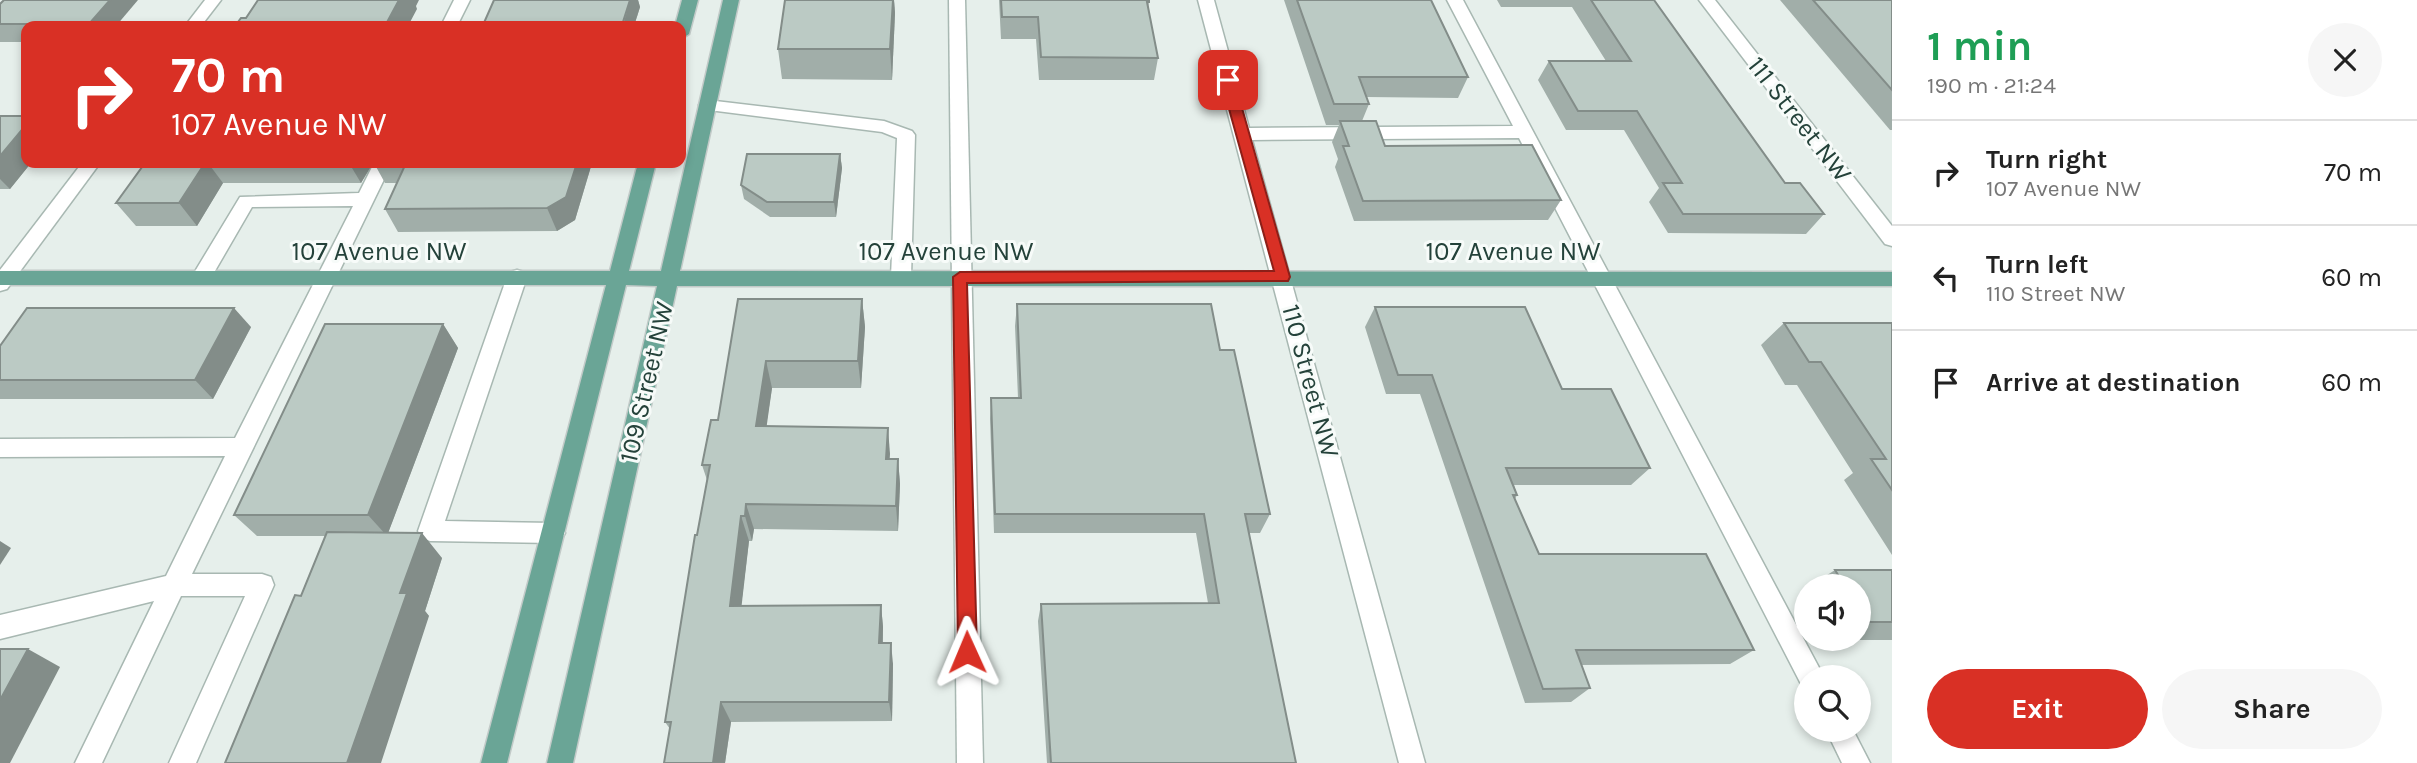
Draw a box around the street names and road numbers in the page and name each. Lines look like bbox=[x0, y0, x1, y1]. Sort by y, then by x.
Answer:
street label: 111 Street NW bbox=[1741, 50, 1858, 188]
street label: 107 Avenue NW bbox=[291, 236, 467, 267]
street label: 107 Avenue NW bbox=[858, 236, 1034, 267]
street label: 107 Avenue NW bbox=[1425, 236, 1601, 267]
street label: 109 Street NW bbox=[613, 299, 680, 465]
street label: 110 Street NW bbox=[1275, 301, 1346, 461]

